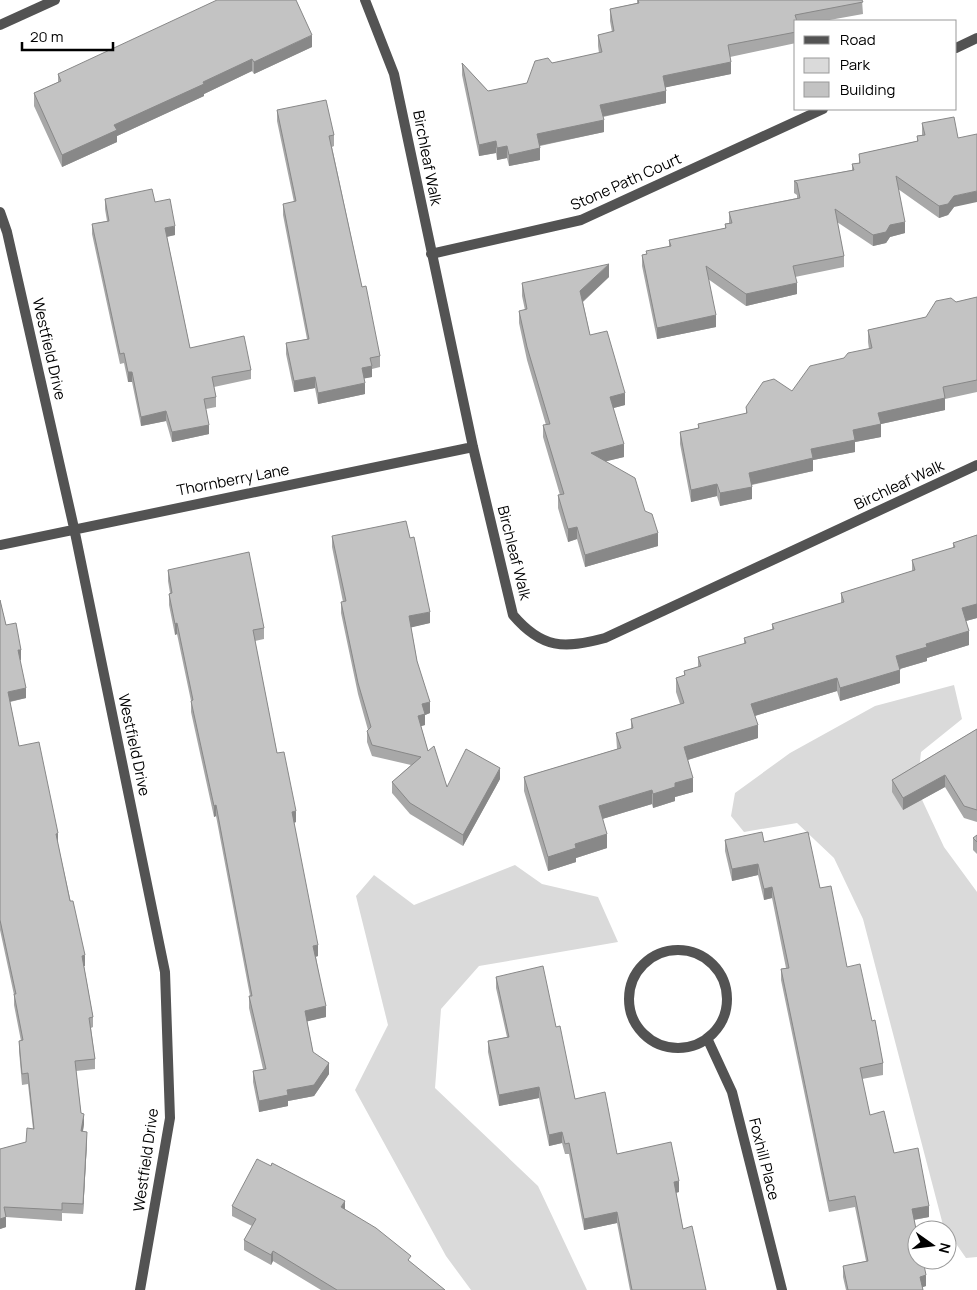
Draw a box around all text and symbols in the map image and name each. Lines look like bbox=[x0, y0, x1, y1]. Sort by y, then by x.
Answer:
scale bar bbox=[22, 20, 114, 52]
legend bbox=[794, 20, 957, 110]
text: 20 m bbox=[30, 26, 63, 47]
text: Road bbox=[840, 29, 876, 50]
text: Park bbox=[840, 54, 870, 75]
text: Building bbox=[840, 79, 895, 100]
street label: Birchleaf Walk bbox=[408, 108, 447, 208]
street label: Stone Path Court bbox=[567, 148, 685, 215]
street label: Westfield Drive bbox=[28, 296, 71, 402]
street label: Birchleaf Walk bbox=[851, 454, 947, 514]
street label: Thornberry Lane bbox=[175, 458, 291, 501]
street label: Birchleaf Walk bbox=[493, 503, 536, 603]
street label: Westfield Drive bbox=[113, 692, 156, 798]
street label: Westfield Drive bbox=[128, 1107, 163, 1213]
street label: Foxhill Place bbox=[744, 1116, 785, 1202]
north arrow bbox=[907, 1220, 957, 1270]
text: N bbox=[935, 1241, 956, 1255]

